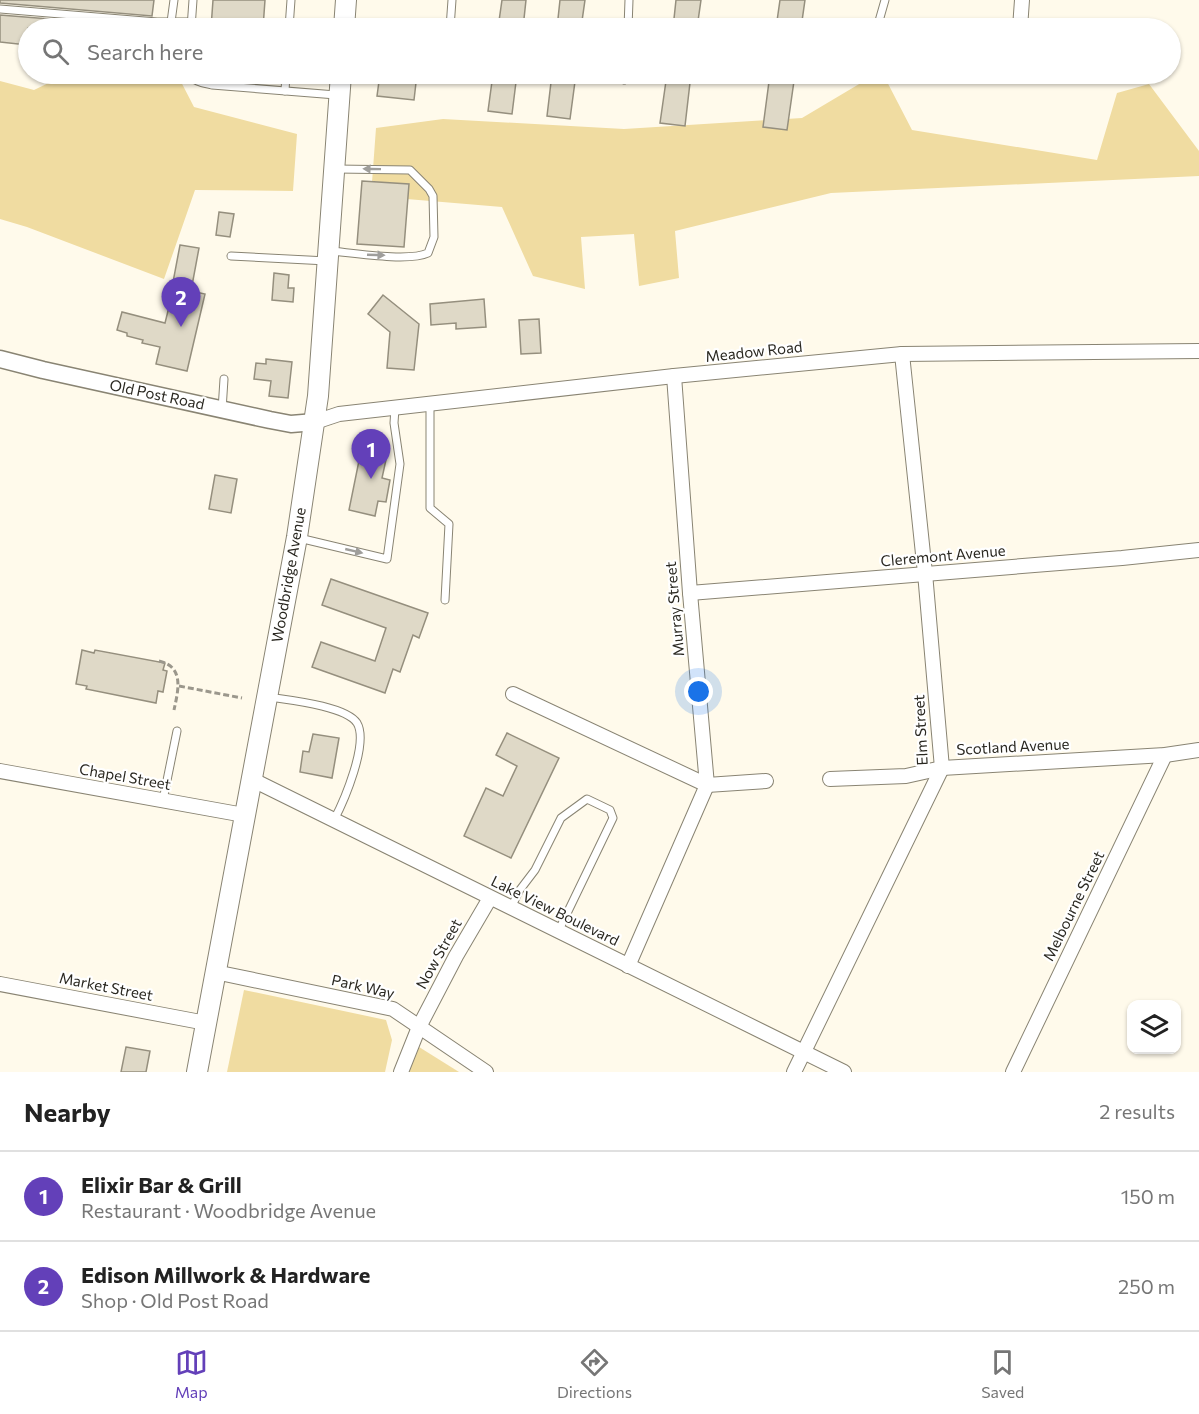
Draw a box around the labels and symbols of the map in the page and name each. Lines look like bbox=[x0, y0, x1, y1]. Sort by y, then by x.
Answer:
one-way arrow bbox=[363, 164, 382, 174]
one-way arrow bbox=[367, 251, 386, 260]
pin: 2 bbox=[162, 278, 201, 327]
street label: Meadow Road bbox=[705, 337, 803, 365]
street label: Old Post Road bbox=[108, 375, 206, 413]
pin: 1 bbox=[352, 430, 391, 479]
street label: Woodbridge Avenue bbox=[267, 506, 309, 644]
street label: Cleremont Avenue bbox=[880, 541, 1006, 569]
one-way arrow bbox=[344, 546, 363, 556]
street label: Murray Street bbox=[661, 561, 687, 657]
your location bbox=[684, 677, 713, 706]
street label: Elm Street bbox=[909, 694, 931, 766]
street label: Scotland Avenue bbox=[956, 734, 1070, 758]
street label: Chapel Street bbox=[78, 759, 172, 793]
street label: Melbourne Street bbox=[1039, 848, 1107, 963]
street label: Lake View Boulevard bbox=[489, 871, 622, 949]
street label: Now Street bbox=[412, 915, 465, 992]
street label: Market Street bbox=[58, 968, 155, 1004]
street label: Park Way bbox=[330, 970, 397, 1002]

